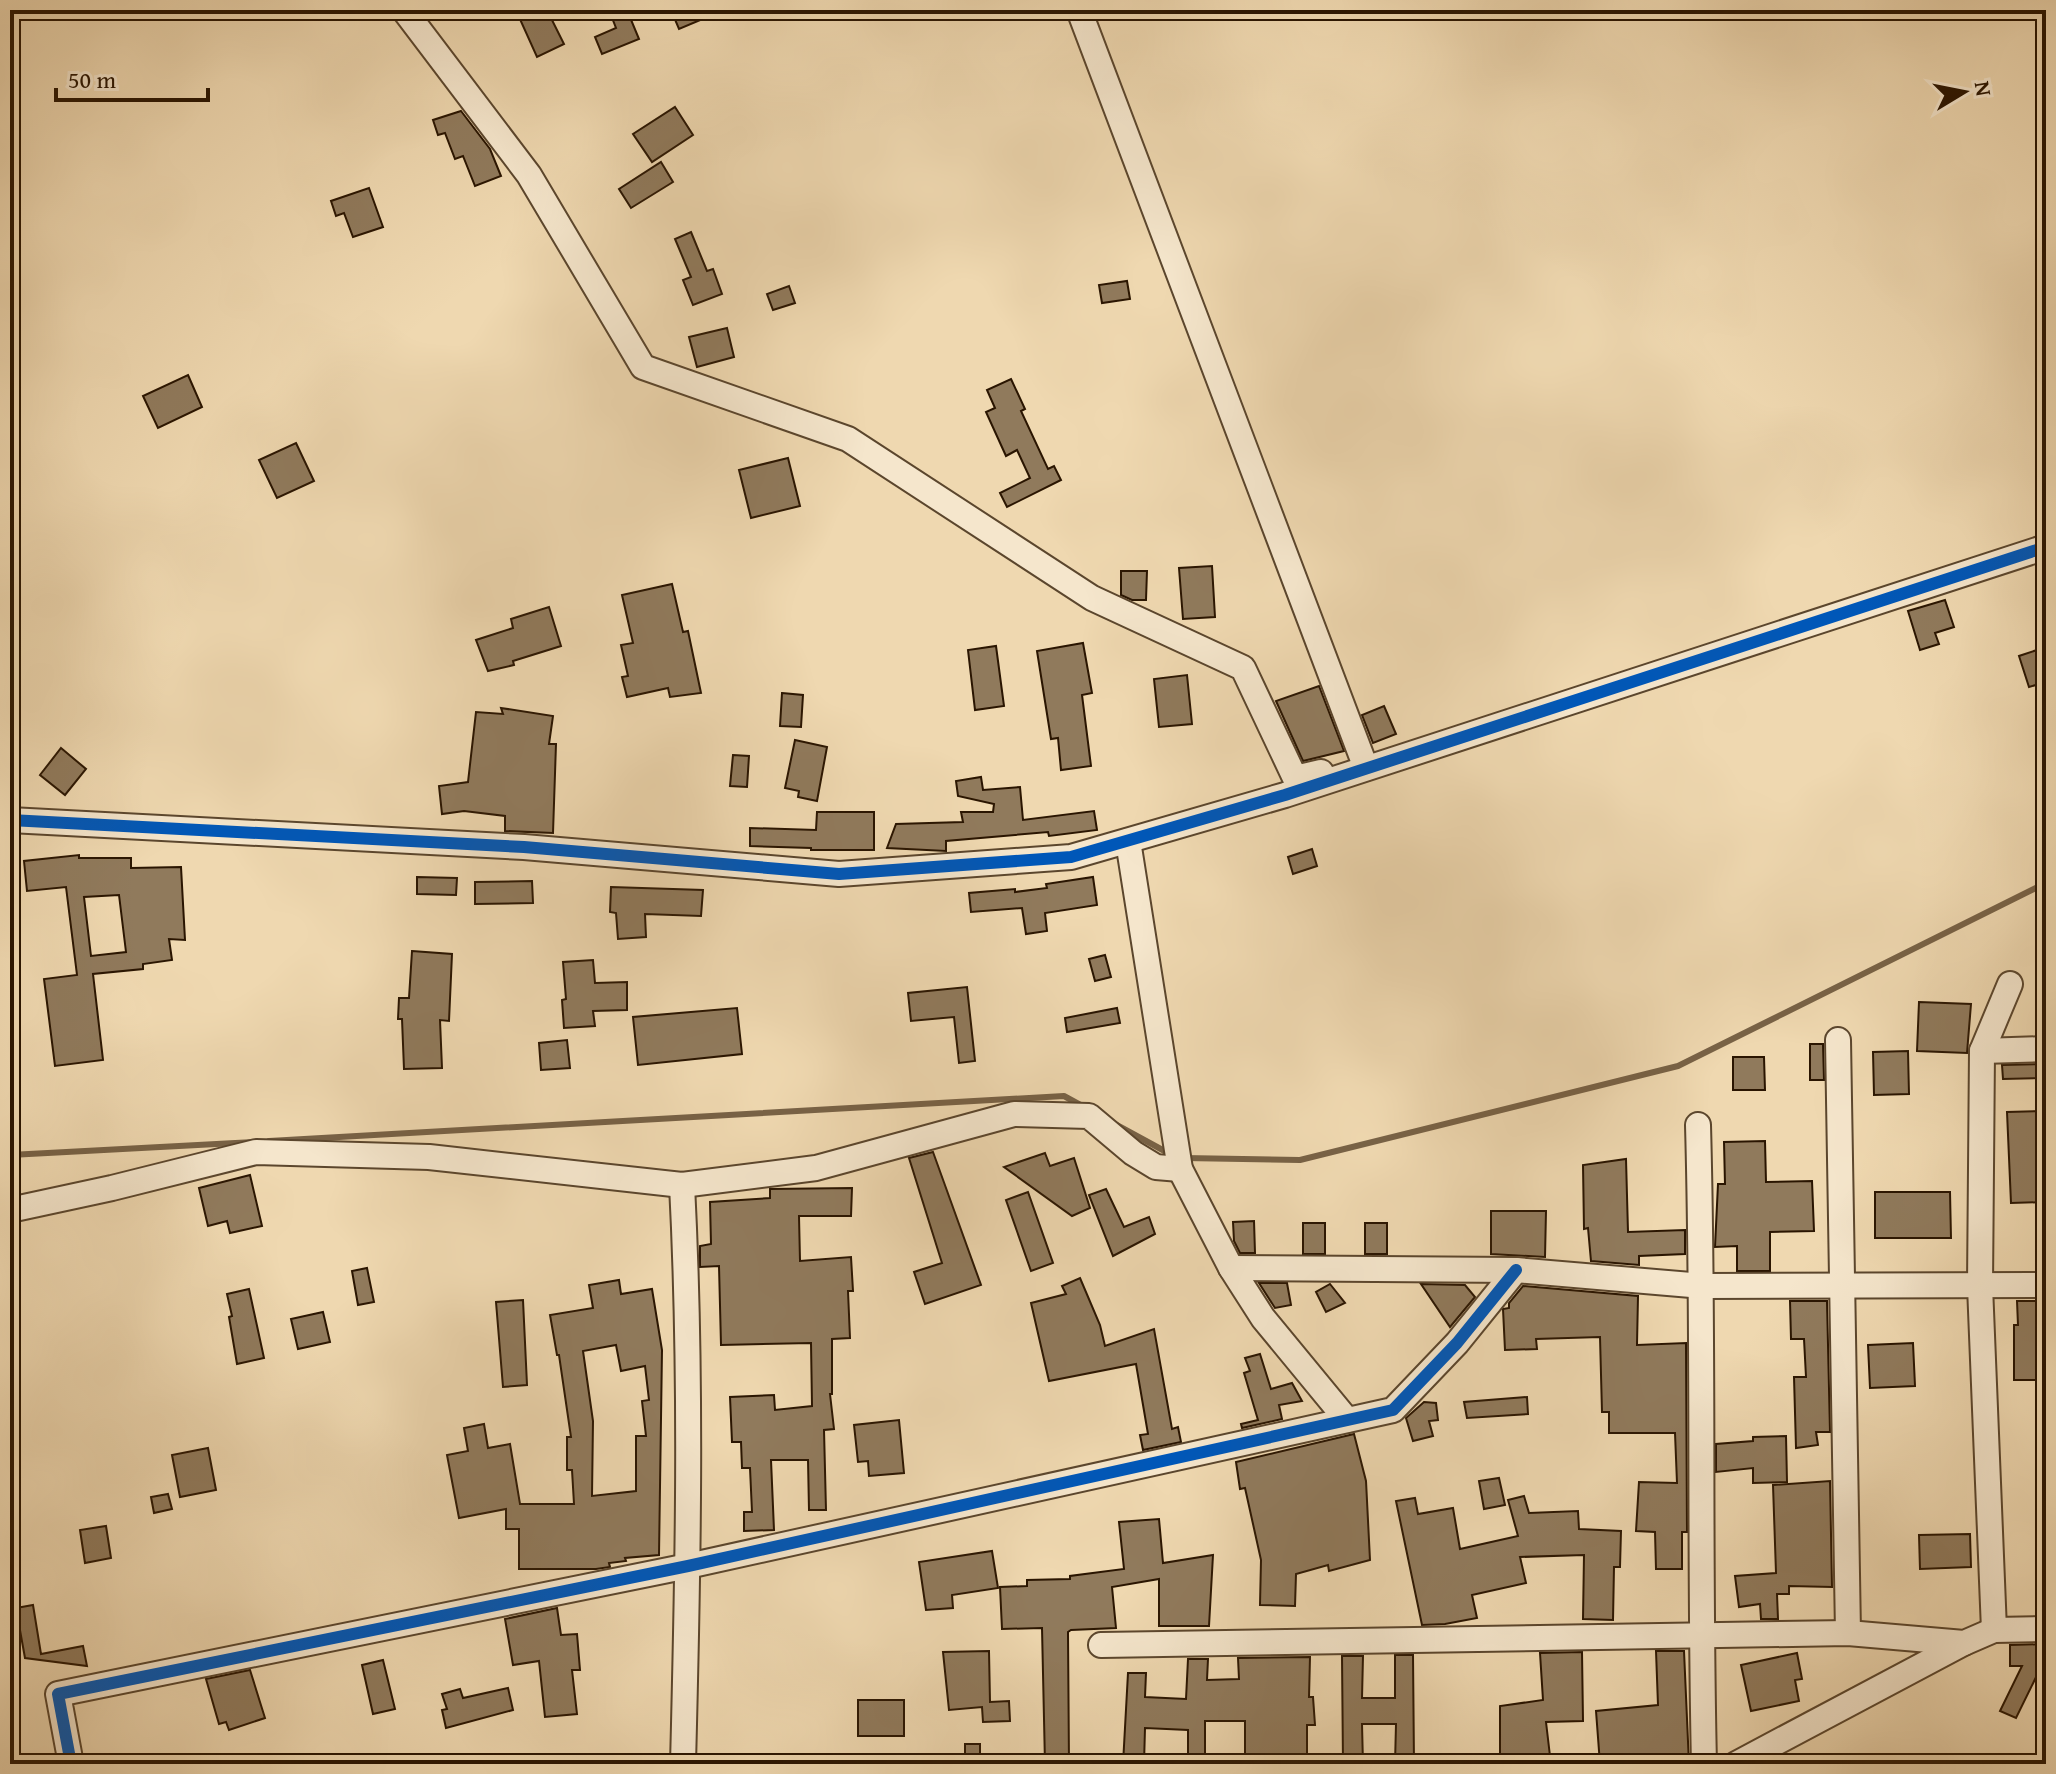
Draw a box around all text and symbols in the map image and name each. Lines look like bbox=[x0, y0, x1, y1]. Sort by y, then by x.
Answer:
scale bar bbox=[56, 52, 208, 102]
north arrow bbox=[1924, 52, 2004, 132]
text: 50 m bbox=[68, 62, 116, 97]
text: N bbox=[1967, 79, 2001, 99]

